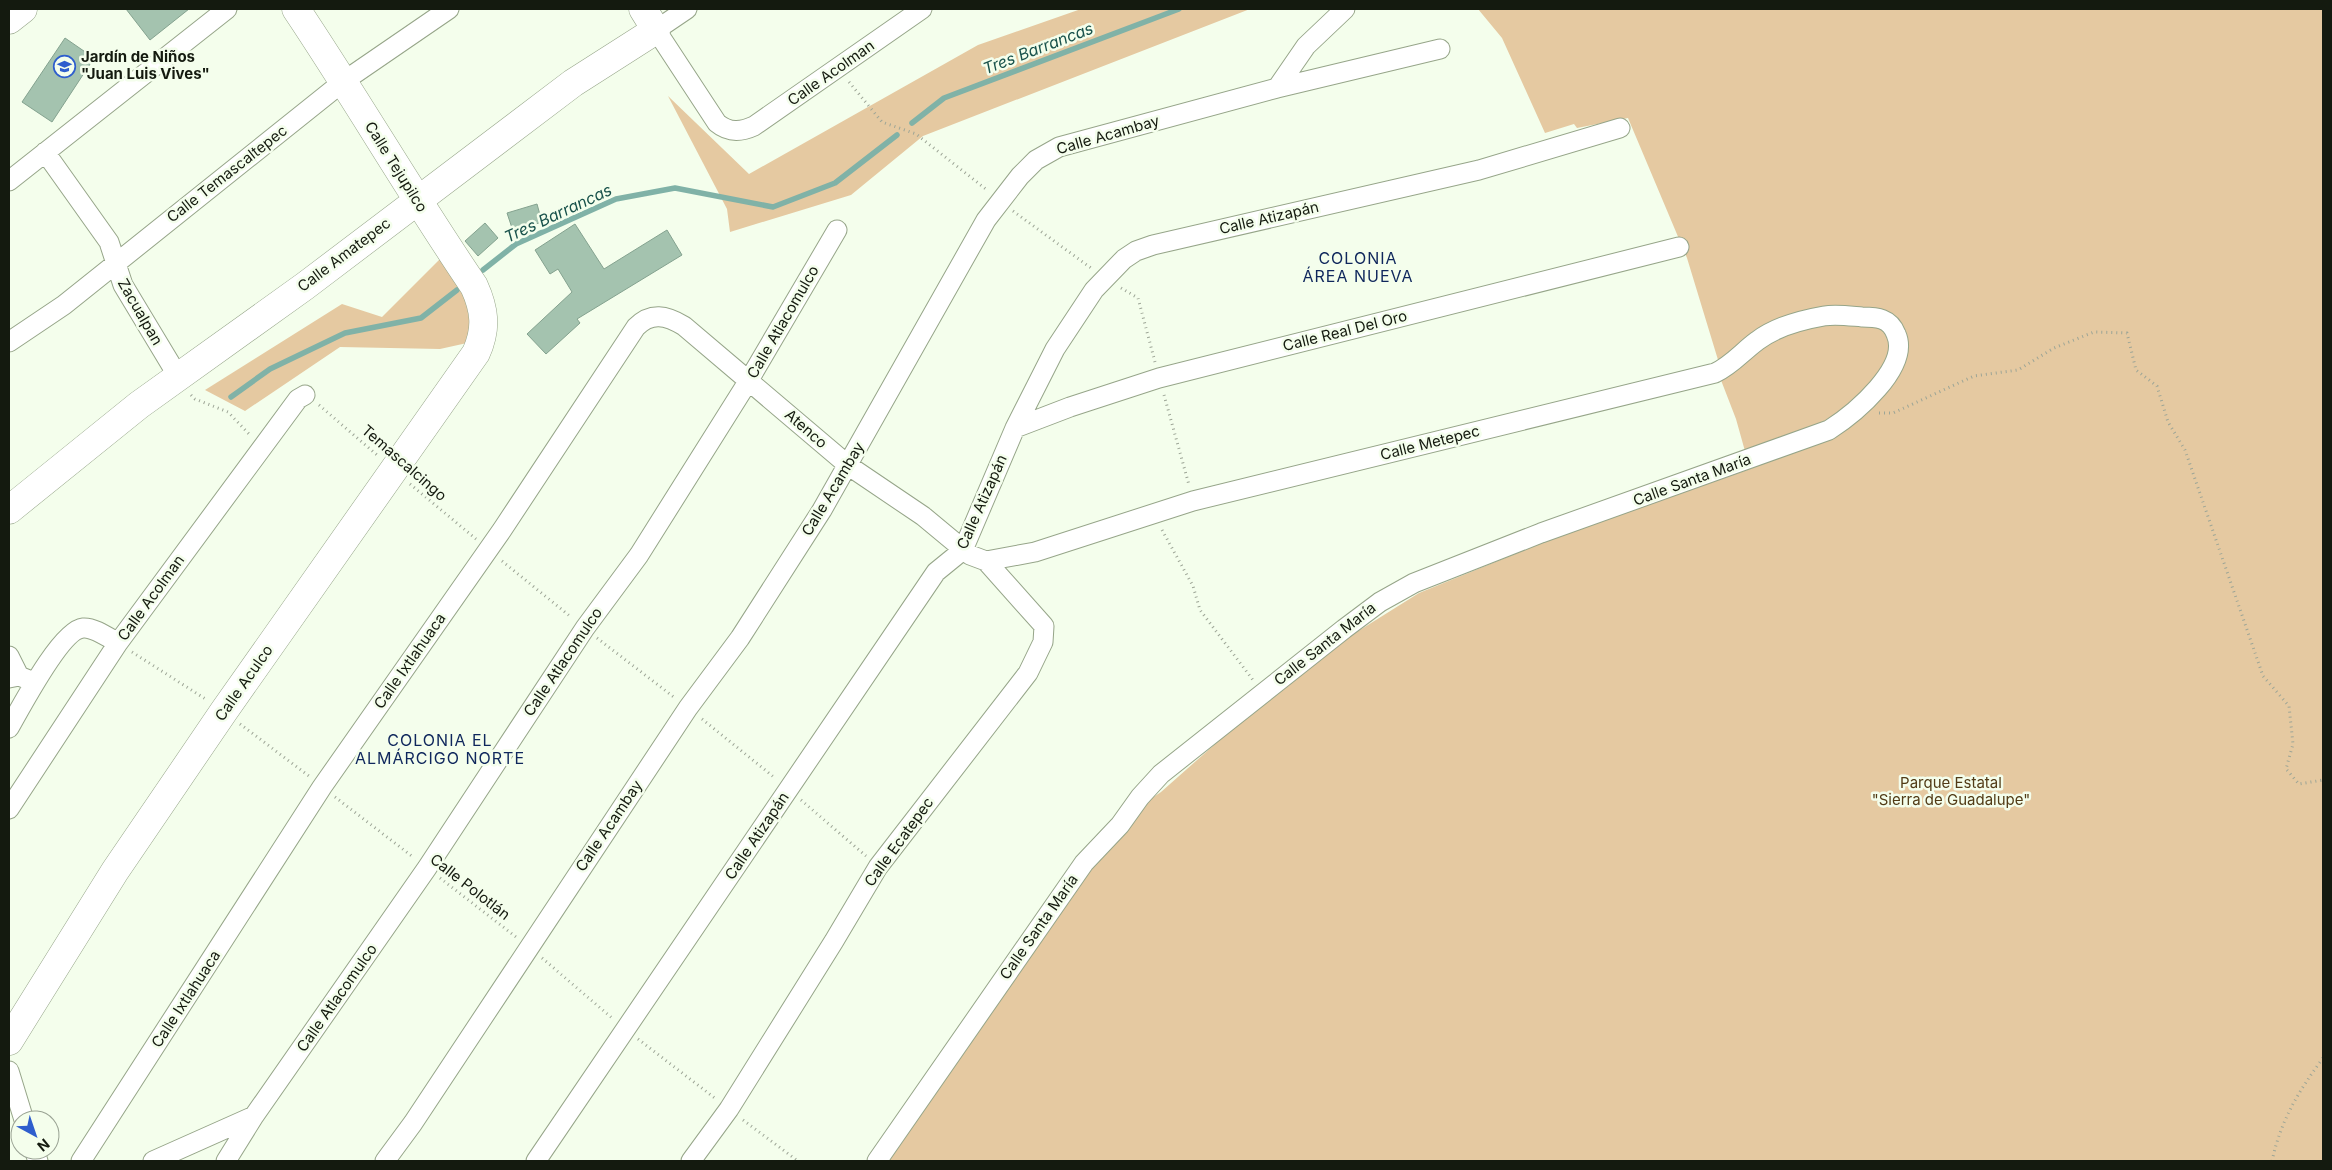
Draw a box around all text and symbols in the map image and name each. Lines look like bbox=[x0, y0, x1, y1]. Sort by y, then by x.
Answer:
water label: Tres Barrancas bbox=[980, 18, 1096, 78]
street label: Calle Acolman bbox=[784, 36, 878, 110]
place label: Jardín de Niños "Juan Luis Vives" bbox=[81, 47, 210, 83]
school or university icon: Jardín de Niños "Juan Luis Vives" bbox=[53, 54, 77, 78]
street label: Calle Acambay bbox=[1054, 111, 1162, 158]
street label: Calle Tejupilco bbox=[361, 118, 432, 216]
street label: Calle Temascaltepec bbox=[163, 121, 291, 226]
water label: Tres Barrancas bbox=[501, 179, 615, 247]
street label: Calle Atizapán bbox=[1217, 197, 1320, 238]
street label: Calle Amatepec bbox=[293, 213, 394, 296]
district label: COLONIA ÁREA NUEVA bbox=[1302, 248, 1414, 286]
street label: Calle Atlacomulco bbox=[742, 262, 823, 382]
street label: Zacualpan bbox=[114, 275, 167, 349]
street label: Calle Real Del Oro bbox=[1281, 306, 1409, 355]
street label: Atenco bbox=[781, 405, 831, 452]
street label: Temascalcingo bbox=[358, 420, 451, 505]
street label: Calle Metepec bbox=[1378, 421, 1482, 464]
street label: Calle Acambay bbox=[797, 438, 868, 539]
street label: Calle Santa María bbox=[1630, 449, 1753, 510]
street label: Calle Atizapán bbox=[952, 452, 1011, 552]
street label: Calle Acolman bbox=[113, 551, 188, 644]
street label: Calle Santa María bbox=[1270, 598, 1379, 689]
street label: Calle Atlacomulco bbox=[519, 604, 606, 720]
street label: Calle Ixtlahuaca bbox=[370, 609, 450, 712]
street label: Calle Aculco bbox=[210, 641, 277, 724]
district label: COLONIA EL ALMÁRCIGO NORTE bbox=[355, 730, 525, 768]
park label: Parque Estatal "Sierra de Guadalupe" bbox=[1872, 773, 2030, 809]
street label: Calle Acambay bbox=[571, 776, 646, 875]
street label: Calle Atizapán bbox=[720, 788, 793, 883]
street label: Calle Ecatepec bbox=[860, 793, 937, 890]
street label: Calle Polotlán bbox=[426, 849, 514, 924]
street label: Calle Santa María bbox=[995, 870, 1082, 983]
street label: Calle Atlacomulco bbox=[292, 940, 381, 1055]
street label: Calle Ixtlahuaca bbox=[147, 946, 224, 1051]
north arrow bbox=[10, 1110, 60, 1160]
text: N bbox=[34, 1135, 53, 1155]

